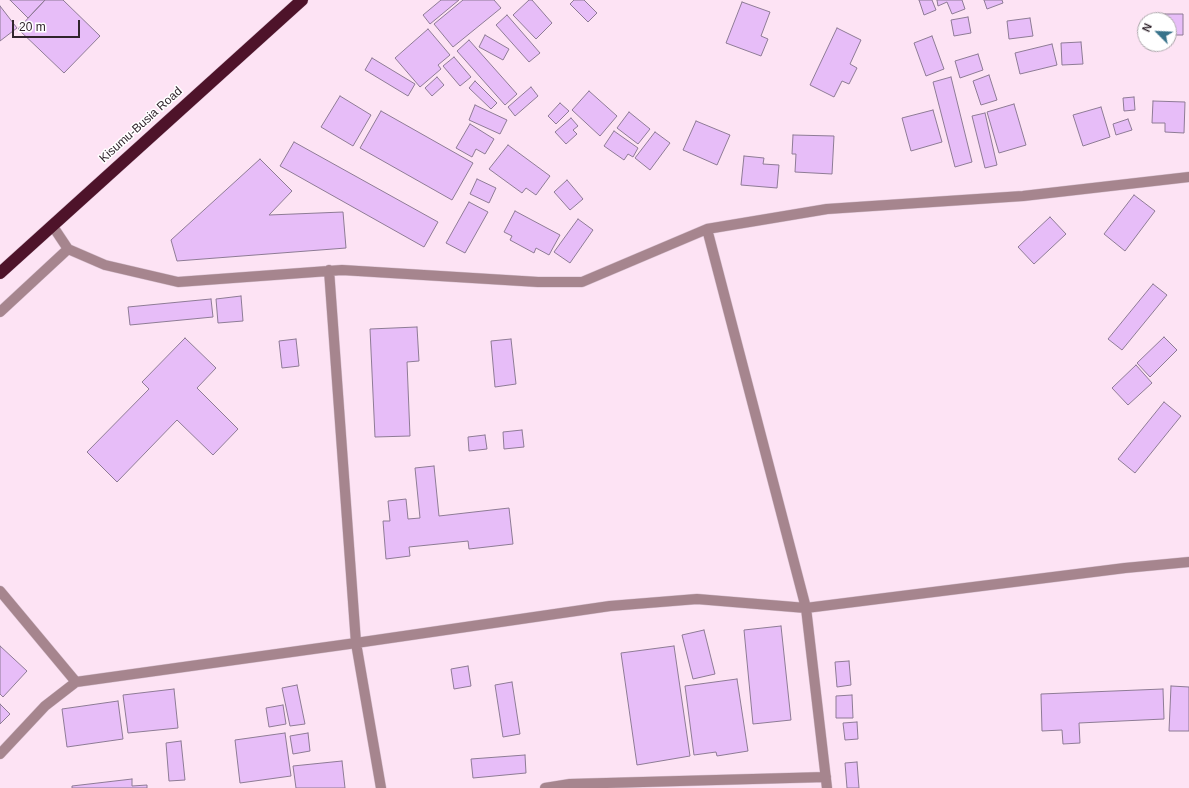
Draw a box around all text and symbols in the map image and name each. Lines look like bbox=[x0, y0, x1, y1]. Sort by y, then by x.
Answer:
scale bar bbox=[14, 12, 82, 38]
north arrow bbox=[1137, 12, 1177, 52]
text: 20 m bbox=[19, 20, 46, 34]
text: N bbox=[1140, 21, 1154, 34]
street label: Kisumu-Busia Road bbox=[97, 84, 185, 166]

